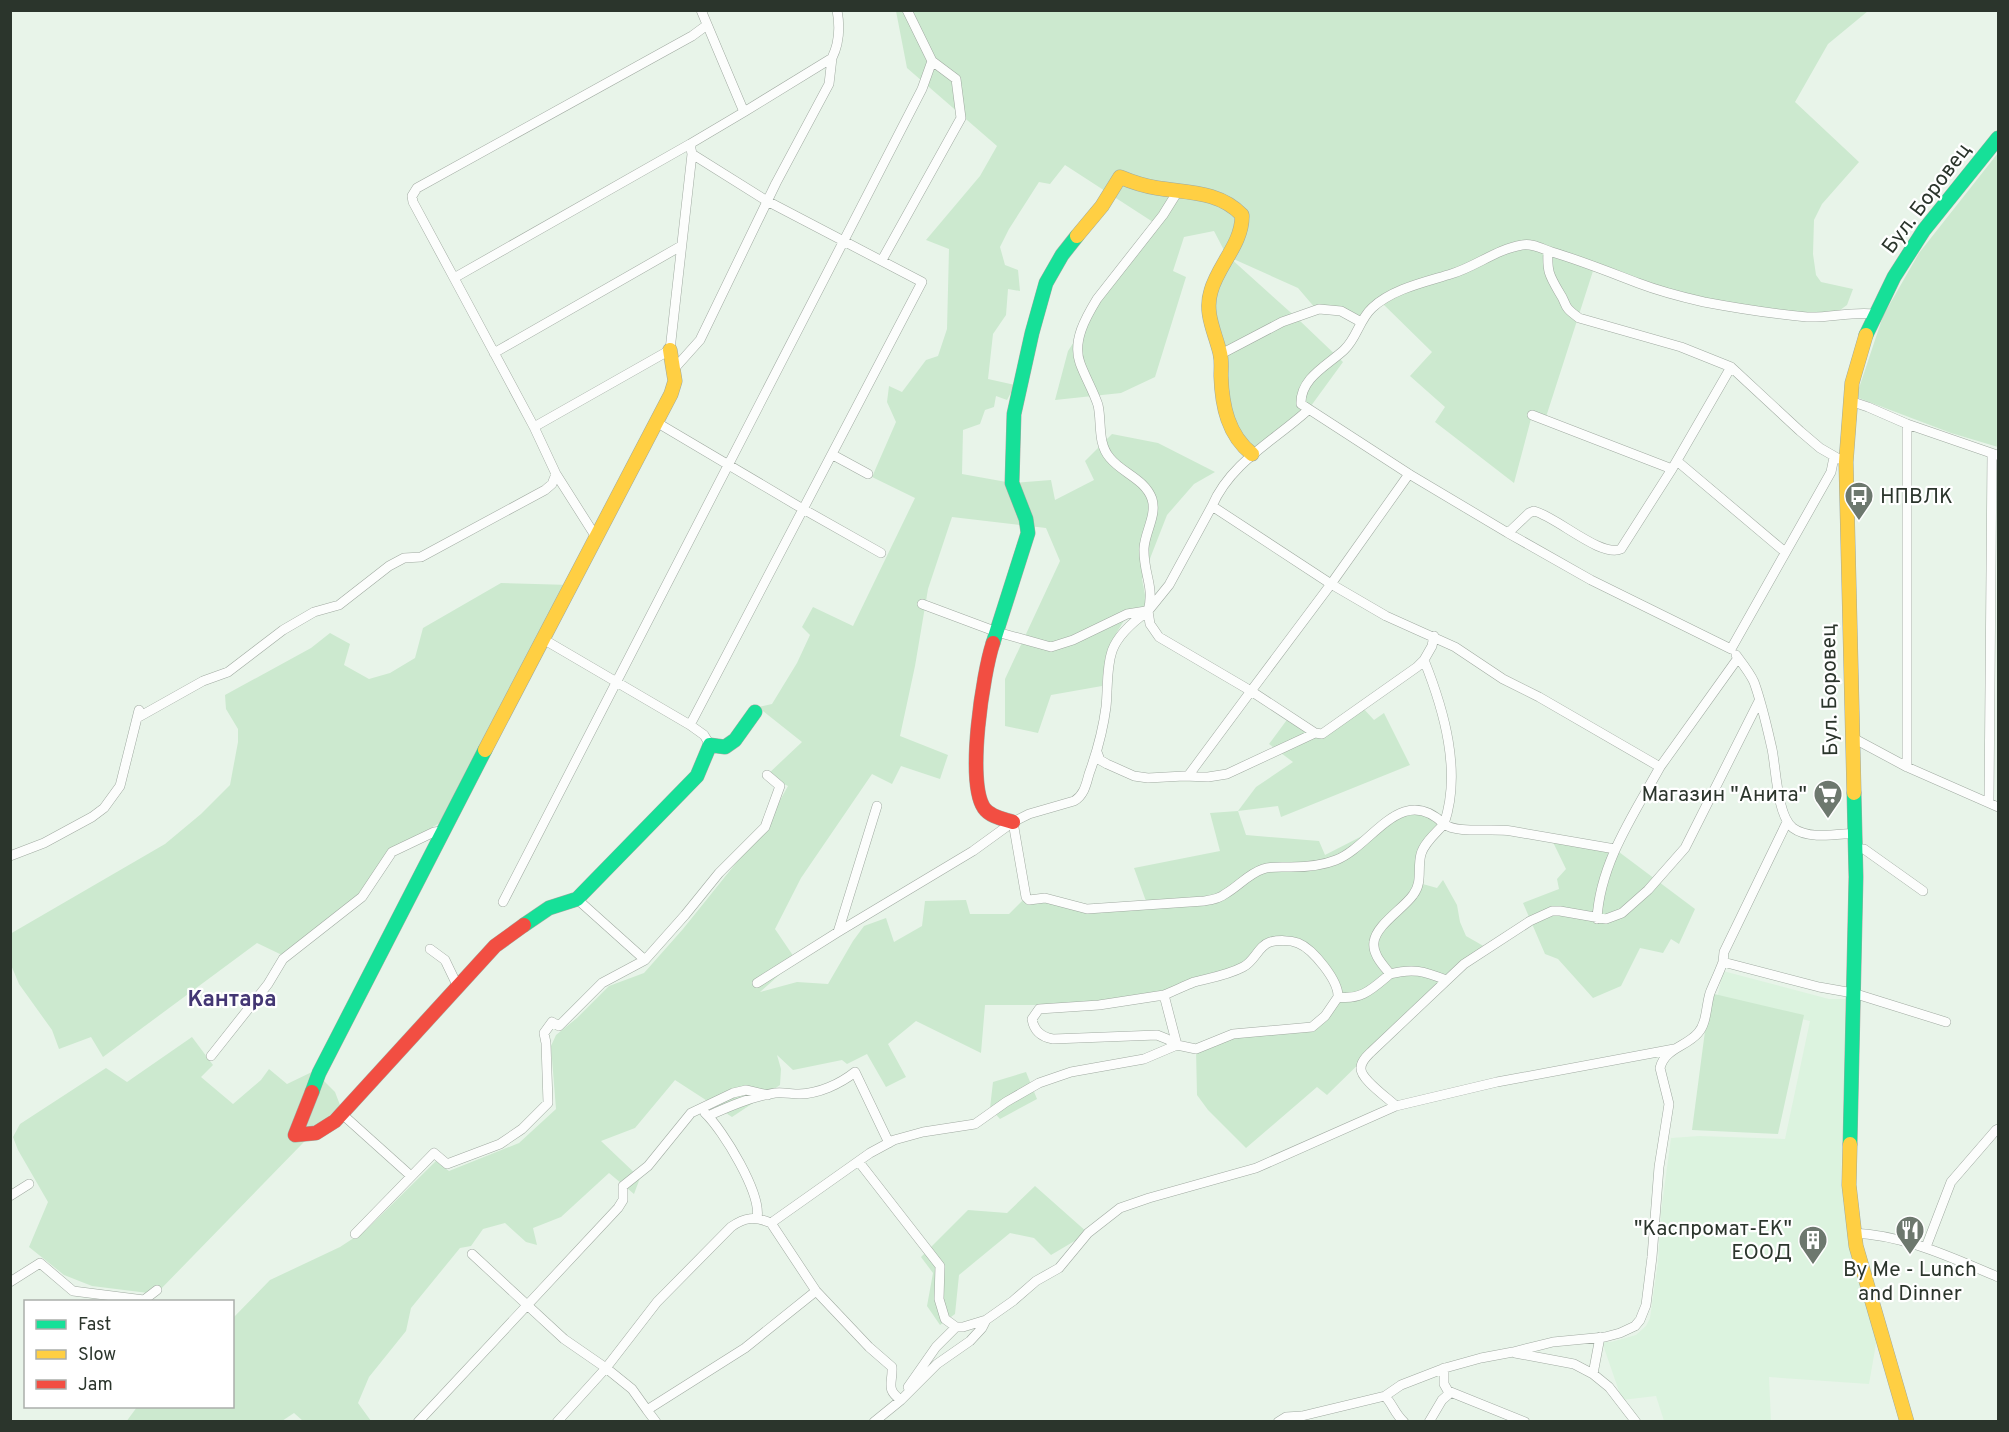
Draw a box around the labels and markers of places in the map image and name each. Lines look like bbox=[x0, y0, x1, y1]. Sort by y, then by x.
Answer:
bus stop icon: НПВЛК bbox=[1843, 480, 1875, 522]
place label: НПВЛК bbox=[1880, 484, 1953, 511]
supermarket icon: Магазин "Анита" bbox=[1812, 778, 1844, 820]
place label: Магазин "Анита" bbox=[1641, 782, 1807, 809]
restaurant icon: By Me - Lunch and Dinner bbox=[1894, 1214, 1926, 1256]
place label: "Каспромат-ЕК" ЕООД bbox=[1634, 1216, 1792, 1267]
building icon: "Каспромат-ЕК" ЕООД bbox=[1797, 1224, 1829, 1266]
place label: By Me - Lunch and Dinner bbox=[1843, 1257, 1977, 1308]

